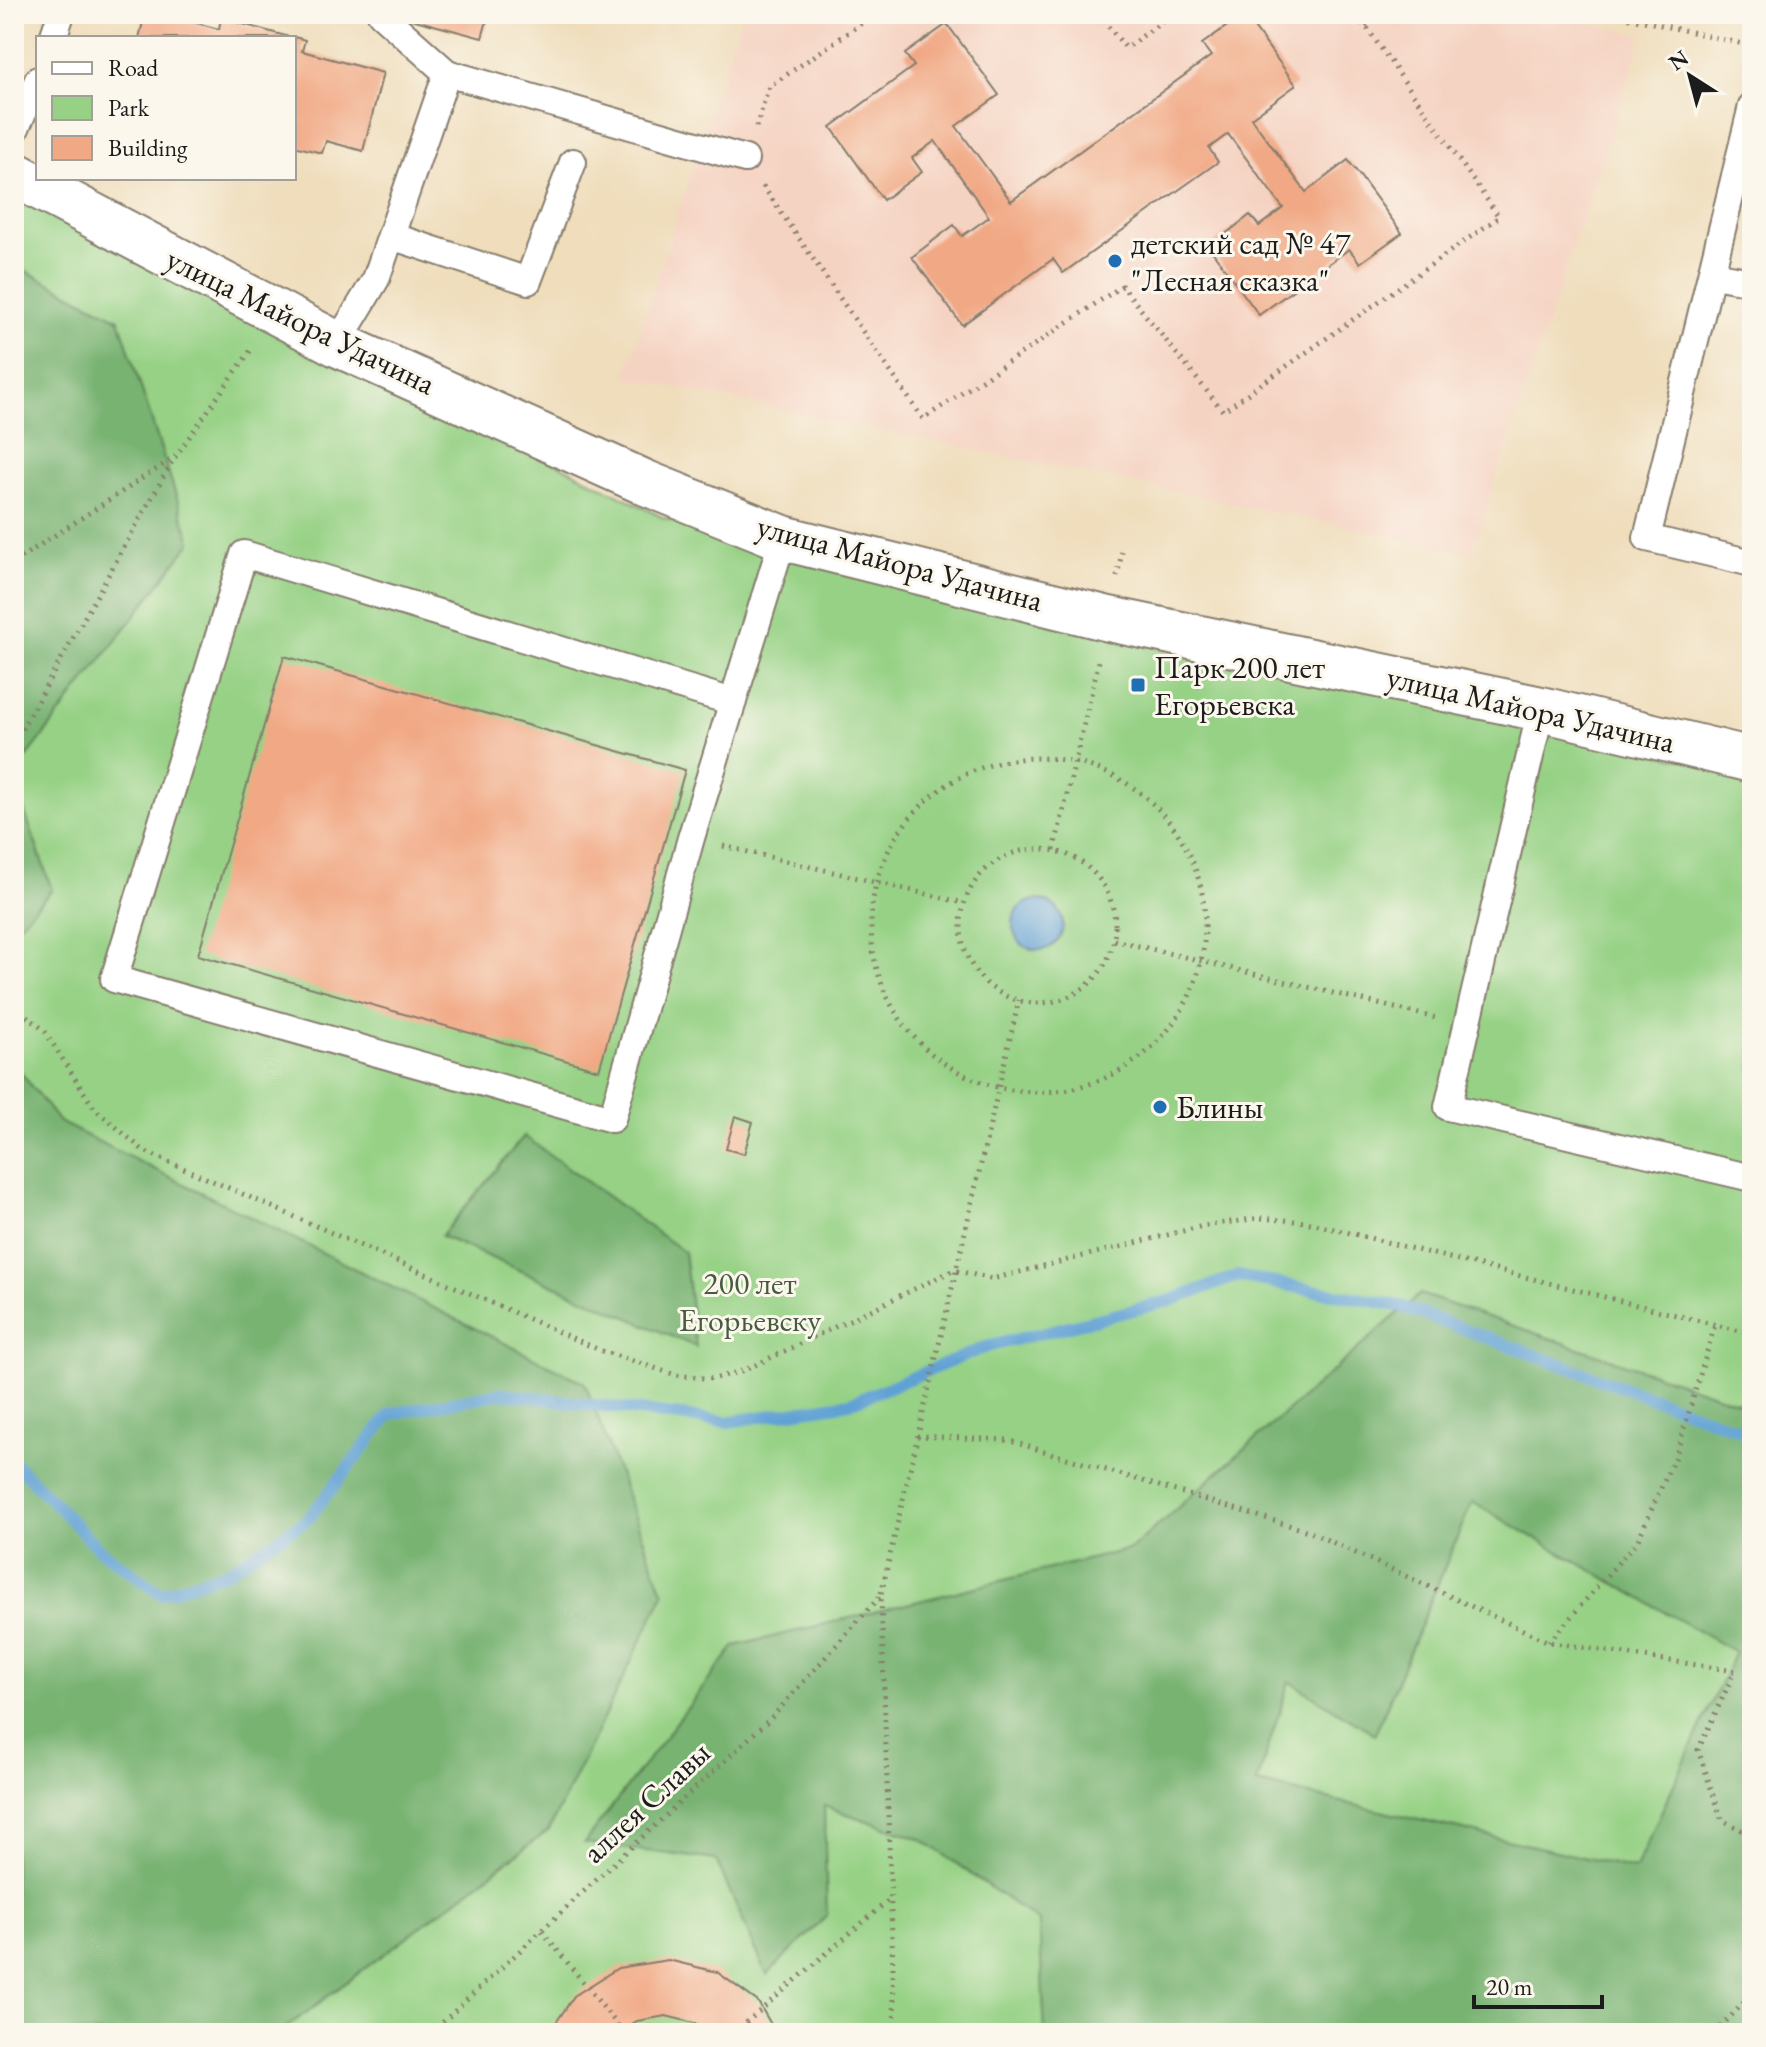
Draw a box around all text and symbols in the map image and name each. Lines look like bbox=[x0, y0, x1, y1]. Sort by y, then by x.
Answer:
legend bbox=[36, 36, 296, 180]
north arrow bbox=[1650, 36, 1730, 116]
text: N bbox=[1663, 43, 1694, 77]
text: Road bbox=[108, 52, 159, 83]
text: Park bbox=[108, 92, 150, 123]
text: Building bbox=[108, 132, 188, 163]
place label: детский сад № 47 "Лесная сказка" bbox=[1131, 222, 1351, 301]
street label: улица Майора Удачина bbox=[159, 238, 443, 405]
marker: детский сад № 47 "Лесная сказка" bbox=[1106, 252, 1124, 270]
street label: улица Майора Удачина bbox=[752, 505, 1048, 621]
place label: Парк 200 лет Егорьевска bbox=[1154, 646, 1325, 725]
street label: улица Майора Удачина bbox=[1383, 655, 1679, 763]
marker: Парк 200 лет Егорьевска bbox=[1129, 676, 1147, 694]
place label: Блины bbox=[1176, 1086, 1263, 1128]
marker: Блины bbox=[1151, 1098, 1169, 1116]
park label: 200 лет Егорьевску bbox=[679, 1262, 822, 1341]
street label: аллея Славы bbox=[573, 1732, 719, 1872]
scale bar bbox=[1474, 1959, 1602, 2009]
text: 20 m bbox=[1486, 1971, 1533, 2002]

